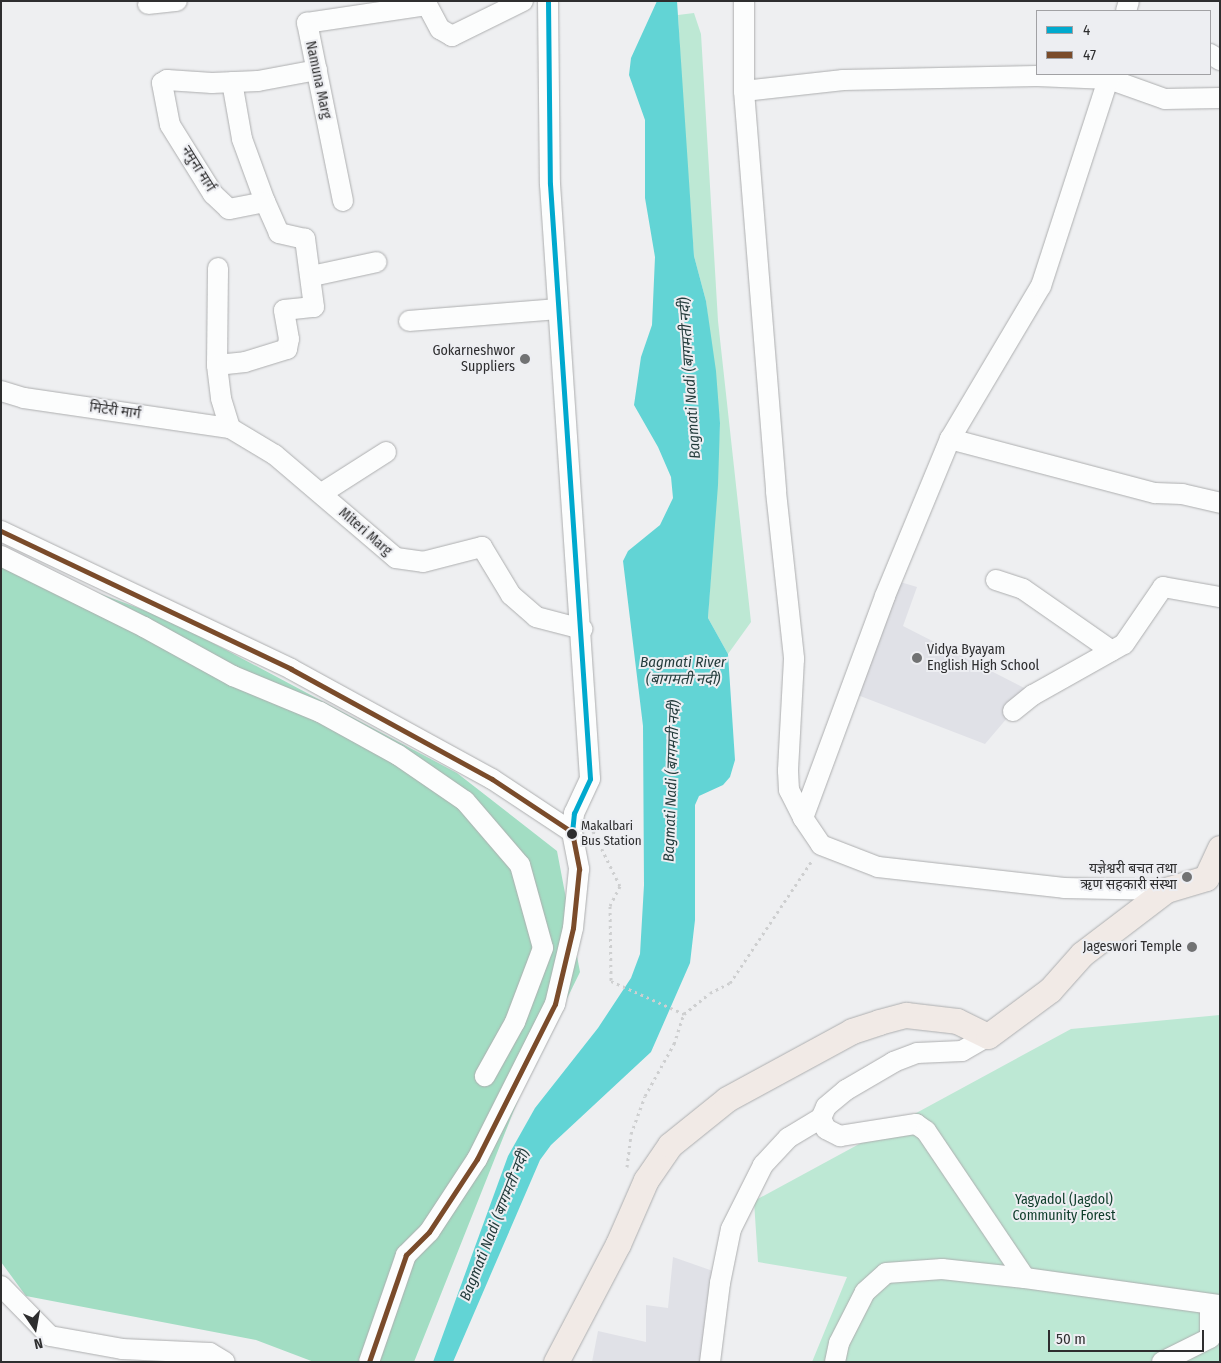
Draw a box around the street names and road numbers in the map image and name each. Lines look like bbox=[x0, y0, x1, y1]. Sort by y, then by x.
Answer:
street label: Namuna Marg bbox=[302, 40, 334, 120]
street label: नमुना मार्ग bbox=[177, 143, 219, 195]
street label: मिटेरी मार्ग bbox=[88, 399, 142, 423]
street label: Miteri Marg bbox=[335, 504, 395, 560]

